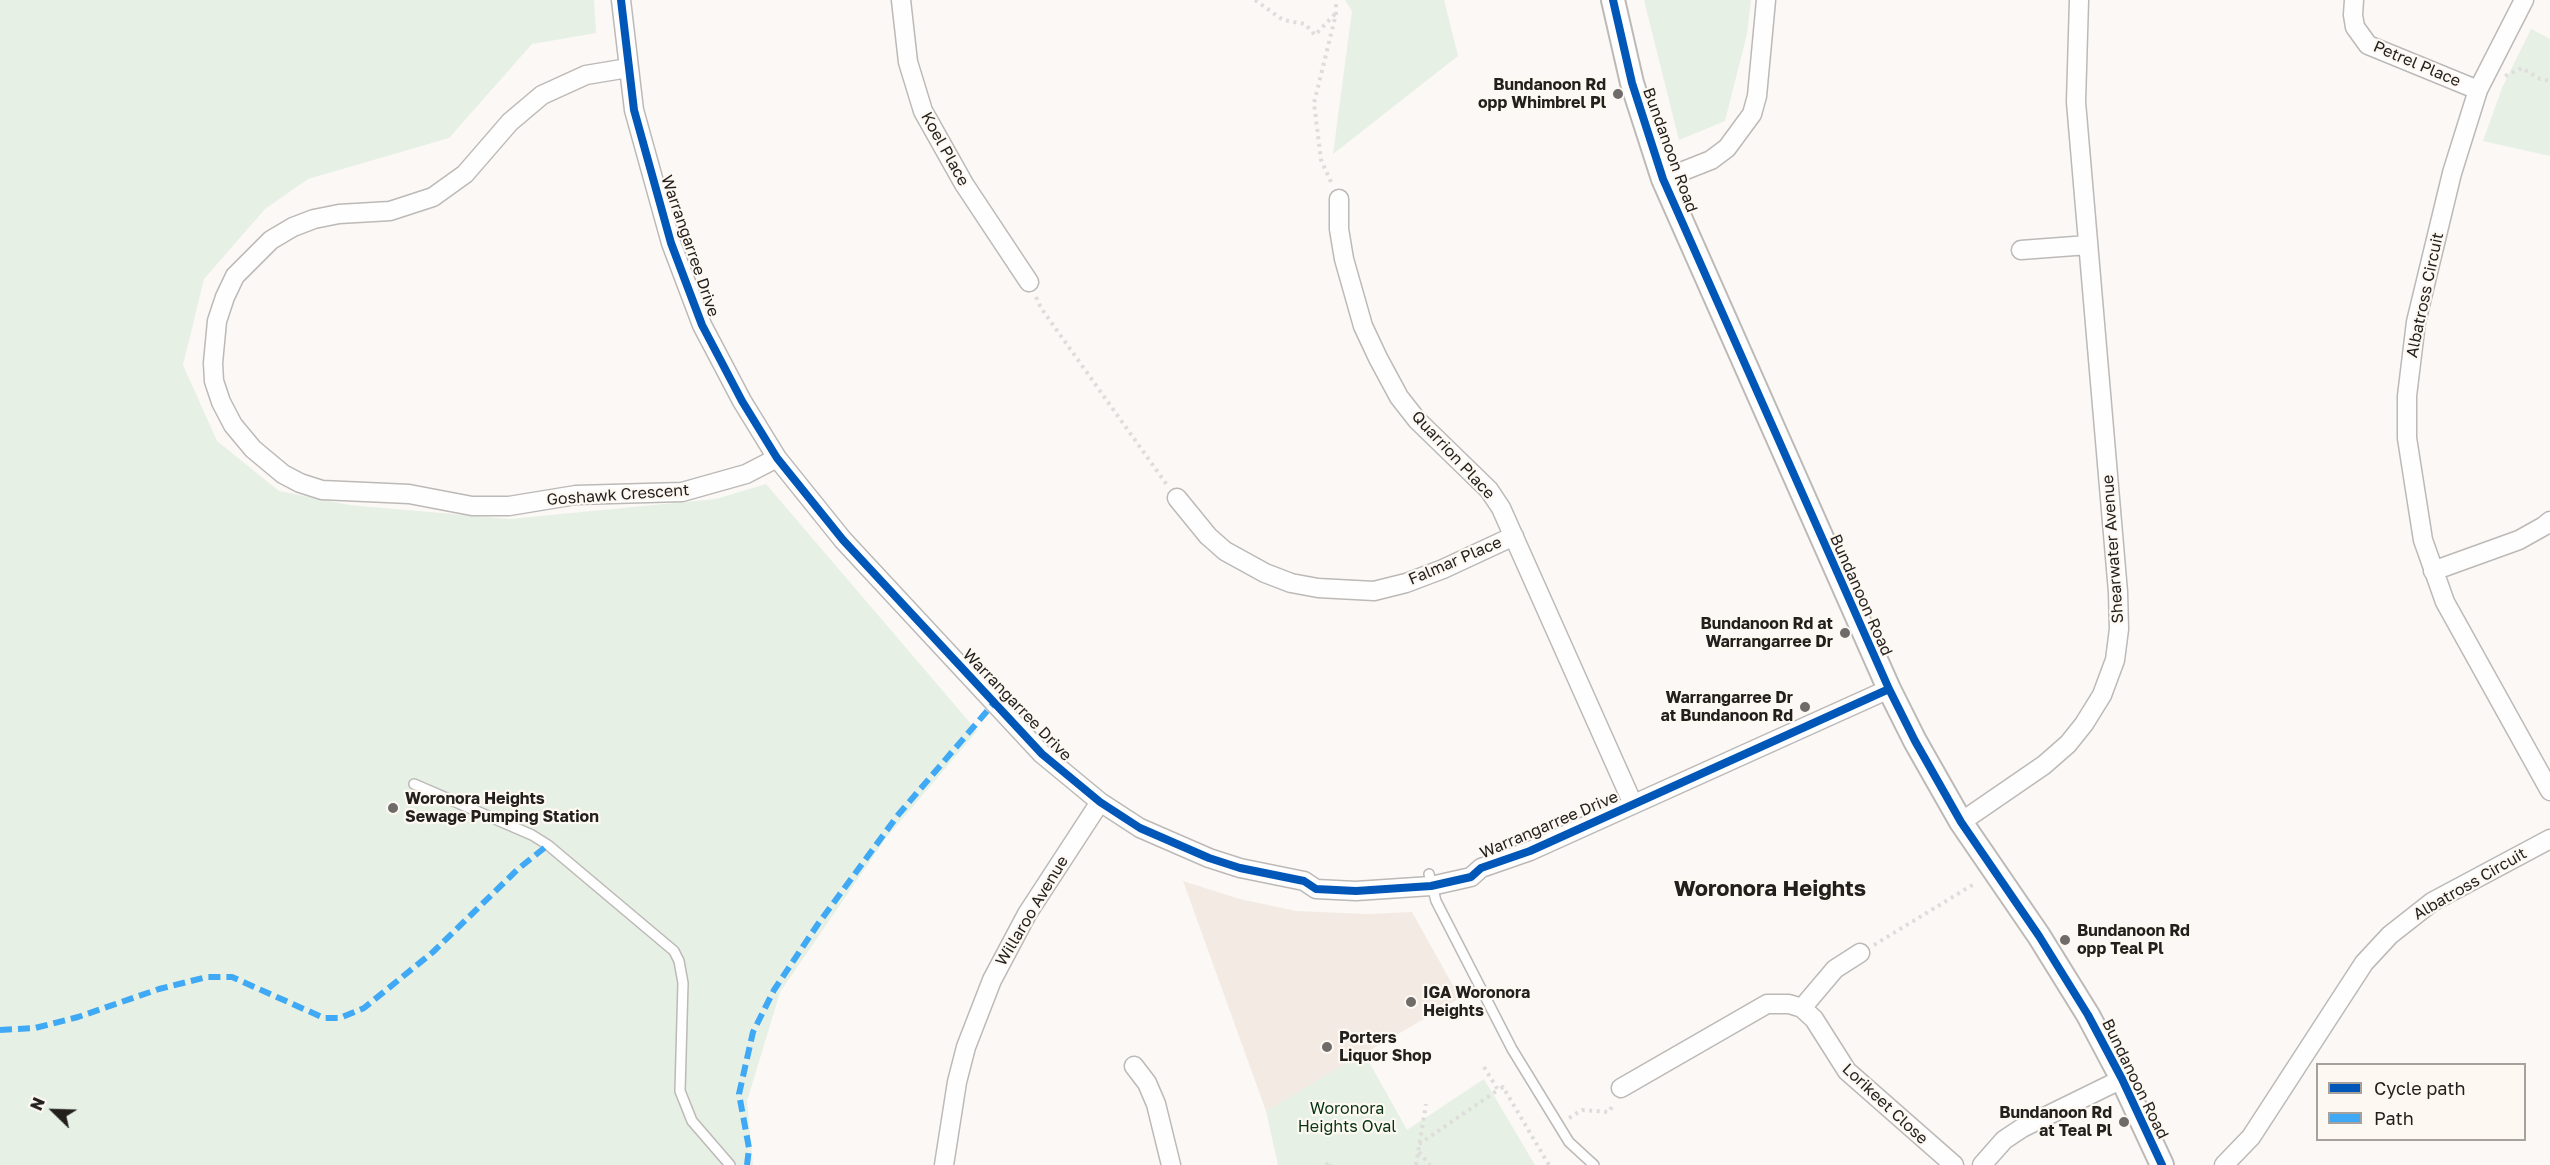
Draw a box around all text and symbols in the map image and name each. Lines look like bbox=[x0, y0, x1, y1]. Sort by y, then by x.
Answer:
street label: Petrel Place bbox=[2370, 37, 2464, 91]
place label: Bundanoon Rd opp Whimbrel Pl bbox=[1478, 75, 1606, 113]
street label: Bundanoon Road bbox=[1639, 85, 1701, 215]
marker: Bundanoon Rd opp Whimbrel Pl bbox=[1611, 87, 1625, 101]
street label: Koel Place bbox=[917, 109, 973, 189]
street label: Warrangarree Drive bbox=[657, 173, 723, 319]
street label: Albatross Circuit bbox=[2402, 231, 2448, 359]
street label: Quarrion Place bbox=[1407, 407, 1499, 503]
street label: Shearwater Avenue bbox=[2098, 474, 2128, 624]
street label: Goshawk Crescent bbox=[546, 480, 690, 510]
street label: Bundanoon Road bbox=[1826, 531, 1896, 659]
street label: Falmar Place bbox=[1405, 533, 1505, 589]
place label: Bundanoon Rd at Warrangarree Dr bbox=[1700, 614, 1833, 652]
marker: Bundanoon Rd at Warrangarree Dr bbox=[1838, 626, 1852, 640]
street label: Warrangarree Drive bbox=[959, 645, 1075, 765]
place label: Warrangarree Dr at Bundanoon Rd bbox=[1660, 688, 1793, 726]
marker: Warrangarree Dr at Bundanoon Rd bbox=[1798, 700, 1812, 714]
street label: Warrangarree Drive bbox=[1477, 787, 1621, 863]
place label: Woronora Heights Sewage Pumping Station bbox=[405, 789, 599, 827]
marker: Woronora Heights Sewage Pumping Station bbox=[386, 801, 400, 815]
street label: Albatross Circuit bbox=[2410, 844, 2530, 924]
street label: Willaroo Avenue bbox=[992, 853, 1072, 969]
district label: Woronora Heights bbox=[1674, 876, 1866, 902]
place label: Bundanoon Rd opp Teal Pl bbox=[2077, 921, 2190, 959]
marker: Bundanoon Rd opp Teal Pl bbox=[2058, 933, 2072, 947]
place label: IGA Woronora Heights bbox=[1423, 983, 1530, 1021]
marker: IGA Woronora Heights bbox=[1404, 995, 1418, 1009]
street label: Bundanoon Road bbox=[2098, 1016, 2172, 1142]
place label: Porters Liquor Shop bbox=[1339, 1028, 1432, 1066]
marker: Porters Liquor Shop bbox=[1320, 1040, 1334, 1054]
street label: Lorikeet Close bbox=[1838, 1059, 1932, 1149]
legend bbox=[2316, 1063, 2526, 1141]
text: Cycle path bbox=[2374, 1077, 2466, 1099]
north arrow bbox=[24, 1081, 84, 1141]
text: N bbox=[26, 1094, 49, 1113]
park label: Woronora Heights Oval bbox=[1298, 1099, 1396, 1137]
place label: Bundanoon Rd at Teal Pl bbox=[1999, 1103, 2112, 1141]
text: Path bbox=[2374, 1107, 2414, 1129]
marker: Bundanoon Rd at Teal Pl bbox=[2117, 1115, 2131, 1129]

